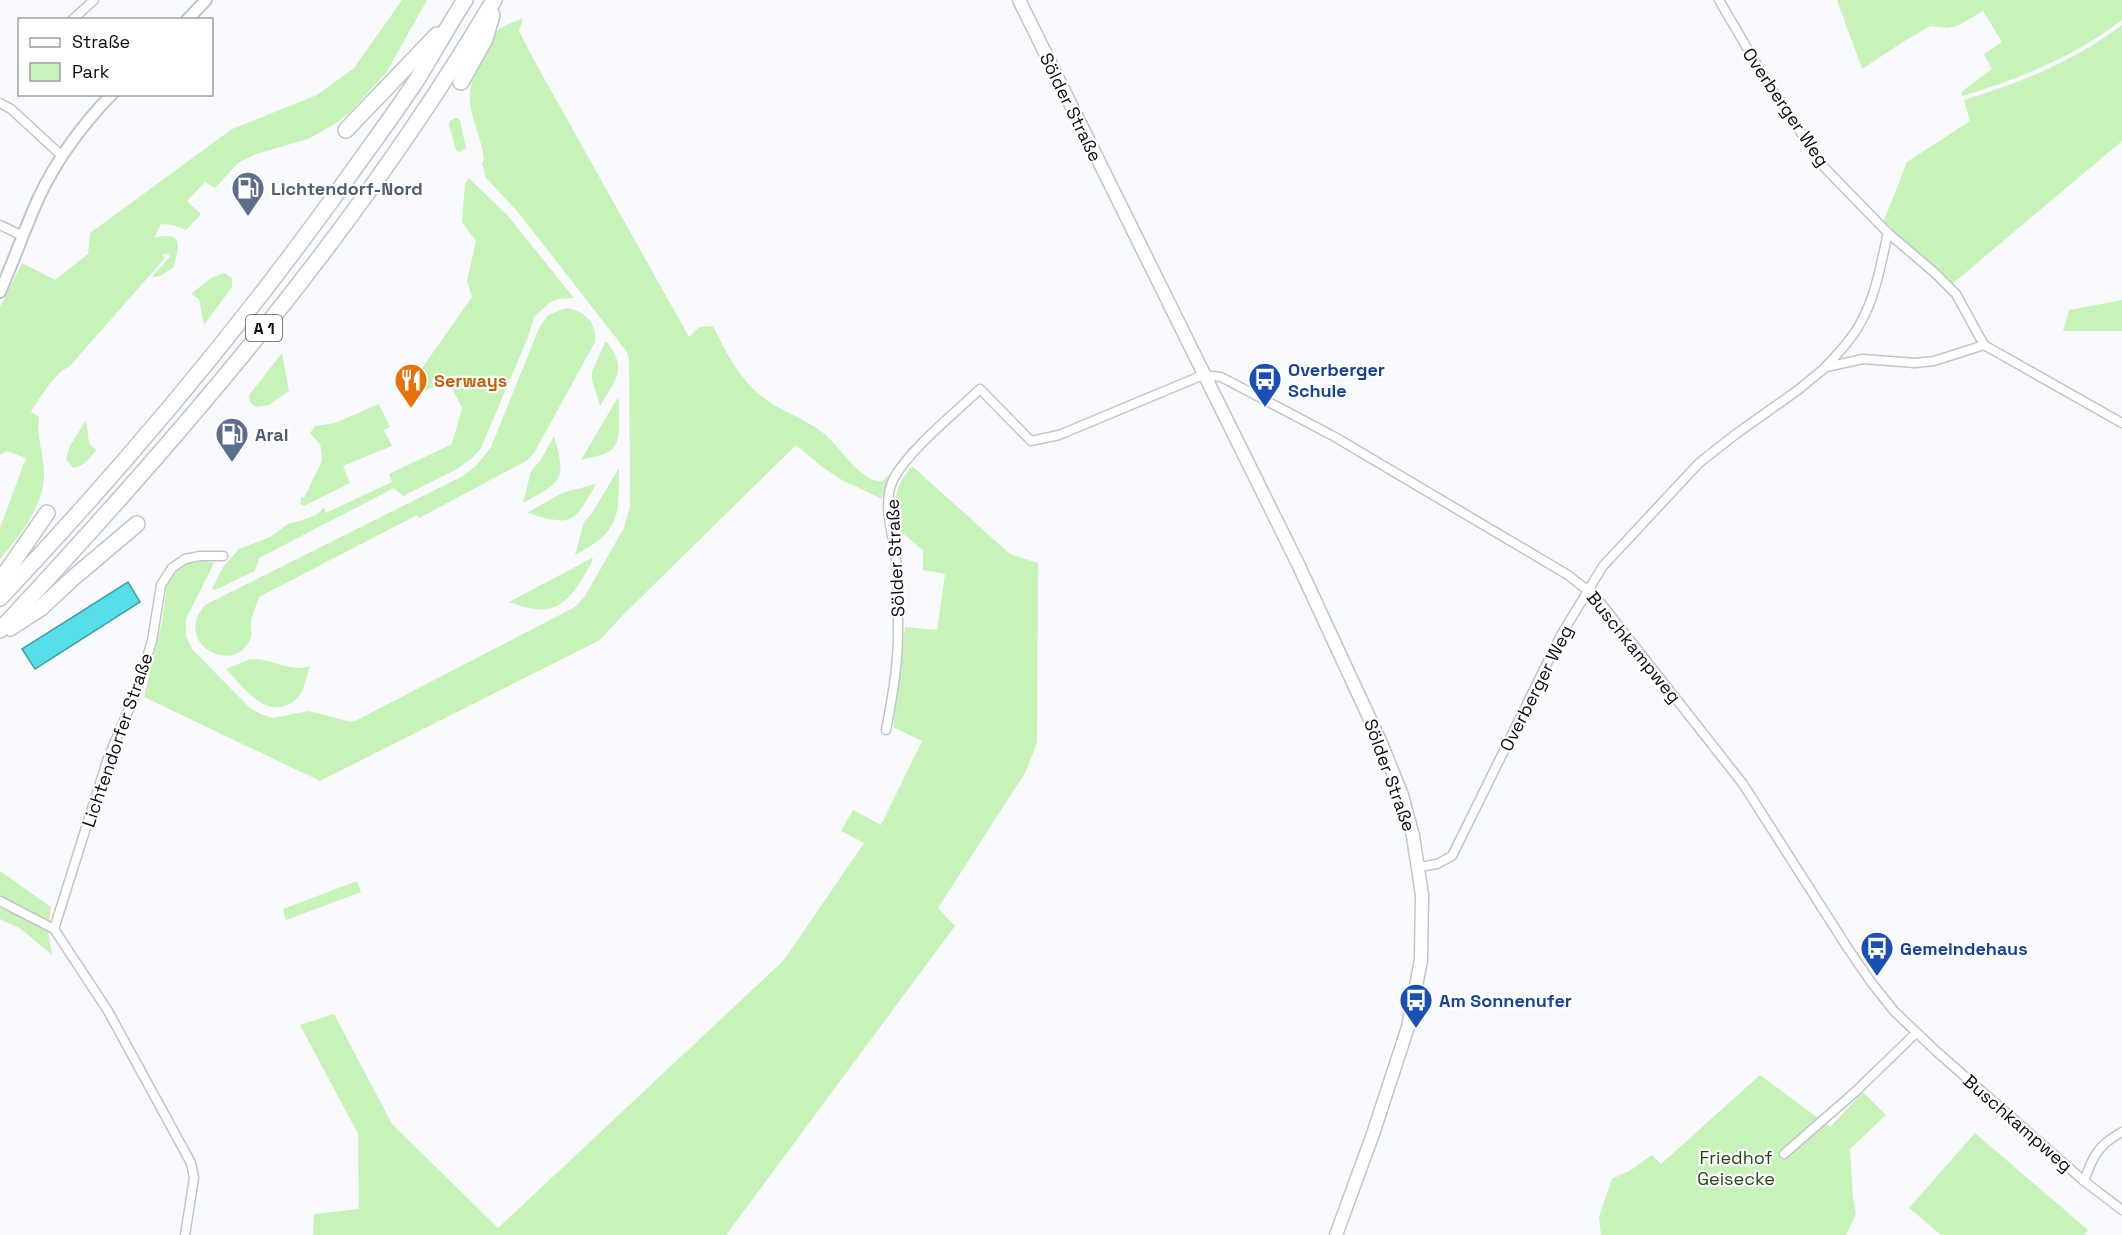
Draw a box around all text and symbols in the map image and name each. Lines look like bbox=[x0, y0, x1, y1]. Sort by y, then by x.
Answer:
legend bbox=[18, 18, 213, 96]
text: Straße bbox=[72, 30, 130, 53]
street label: Overberger Weg bbox=[1738, 43, 1834, 171]
street label: Sölder Straße bbox=[1035, 49, 1107, 165]
text: Park bbox=[72, 60, 110, 83]
fuel station icon: Lichtendorf-Nord bbox=[230, 170, 266, 217]
place label: Lichtendorf-Nord bbox=[271, 177, 423, 200]
road number: A 1 bbox=[246, 315, 282, 341]
place label: Overberger Schule bbox=[1288, 358, 1385, 402]
bus stop icon: Overberger Schule bbox=[1247, 361, 1283, 408]
restaurant icon: Serways bbox=[393, 362, 429, 409]
place label: Serways bbox=[434, 369, 507, 392]
fuel station icon: Aral bbox=[214, 416, 250, 463]
place label: Aral bbox=[255, 423, 289, 446]
street label: Sölder Straße bbox=[880, 498, 910, 618]
street label: Buschkampweg bbox=[1582, 586, 1686, 708]
street label: Overberger Weg bbox=[1494, 621, 1578, 755]
street label: Lichtendorfer Straße bbox=[76, 650, 158, 830]
street label: Sölder Straße bbox=[1359, 715, 1421, 835]
bus stop icon: Gemeindehaus bbox=[1859, 930, 1895, 977]
place label: Gemeindehaus bbox=[1900, 937, 2028, 960]
bus stop icon: Am Sonnenufer bbox=[1398, 982, 1434, 1029]
place label: Am Sonnenufer bbox=[1439, 989, 1572, 1012]
street label: Buschkampweg bbox=[1959, 1069, 2077, 1177]
park label: Friedhof Geisecke bbox=[1697, 1146, 1775, 1190]

